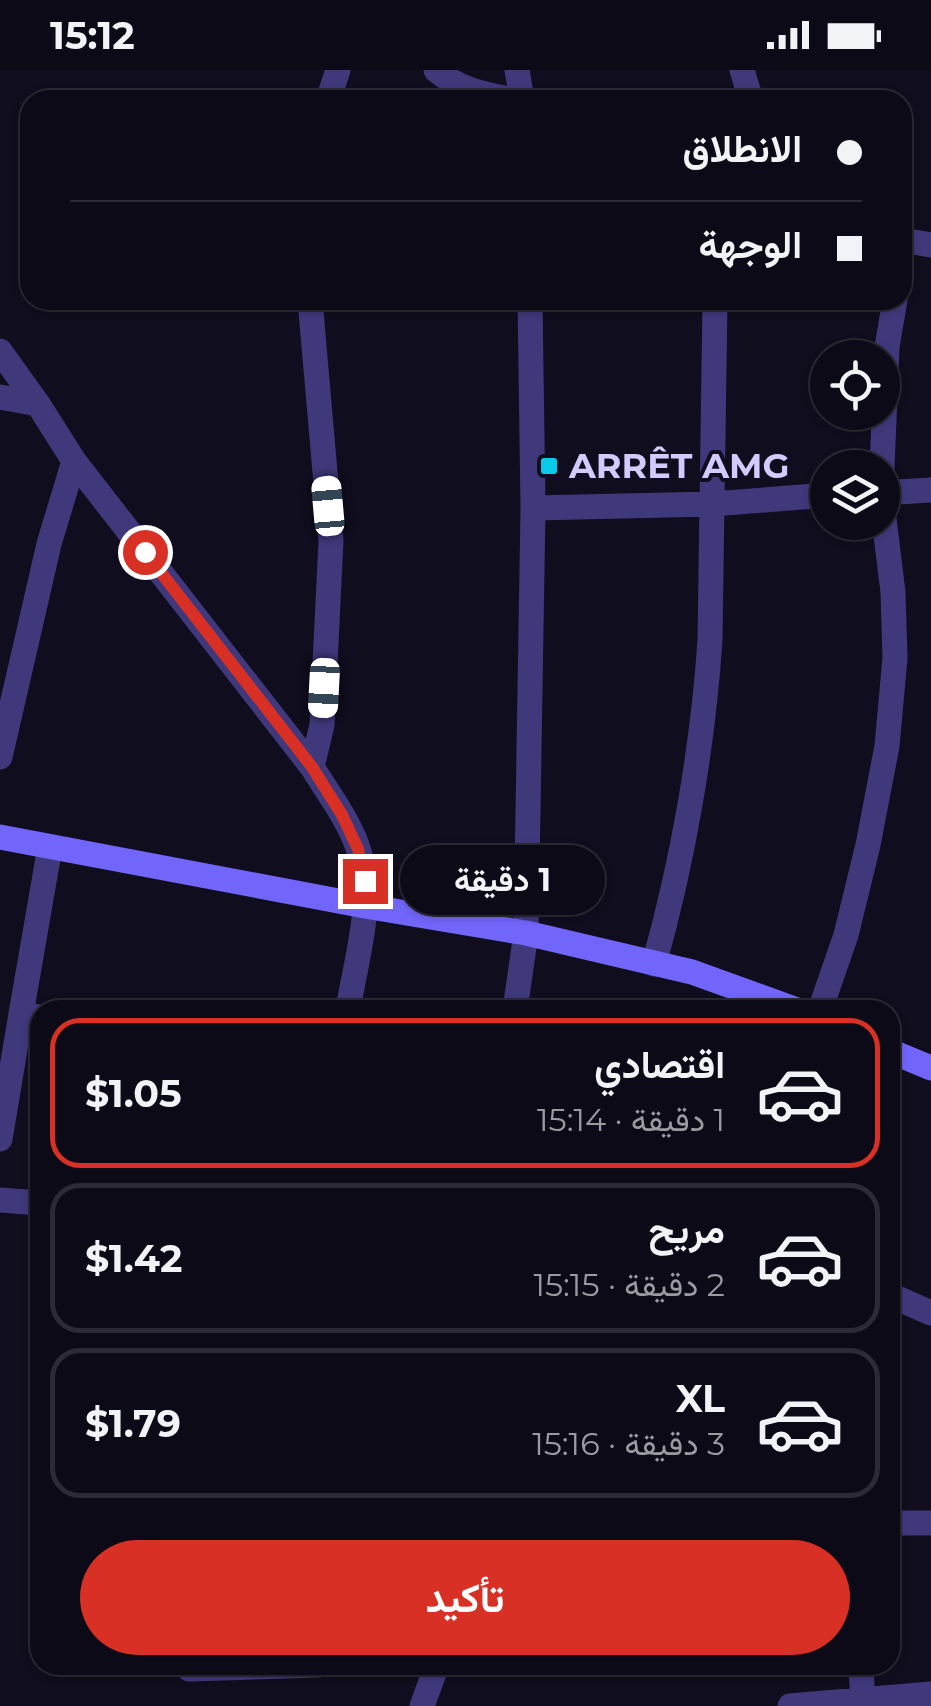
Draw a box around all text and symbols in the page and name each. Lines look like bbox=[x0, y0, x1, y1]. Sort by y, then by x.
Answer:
text: 15:12 bbox=[50, 12, 135, 59]
text: الانطلاق bbox=[683, 125, 802, 172]
text: الوجهة bbox=[699, 221, 802, 268]
map controls bbox=[810, 340, 900, 540]
button: locate bbox=[810, 340, 900, 430]
place label: ARRÊT AMG bbox=[568, 444, 790, 487]
button: layers bbox=[810, 450, 900, 540]
marker: ARRÊT AMG bbox=[538, 455, 560, 477]
car bbox=[310, 475, 346, 537]
route start bbox=[123, 530, 168, 575]
car bbox=[307, 657, 341, 719]
callout: 1 دقيقة bbox=[400, 846, 605, 916]
route end bbox=[343, 859, 388, 904]
text: 1 دقيقة bbox=[454, 860, 551, 899]
text: اقتصادي bbox=[594, 1041, 725, 1088]
icon: car bbox=[755, 1048, 845, 1138]
text: $1.05 bbox=[85, 1070, 182, 1117]
text: 1 دقيقة · 15:14 bbox=[537, 1100, 725, 1139]
text: مريح bbox=[649, 1206, 725, 1253]
icon: car bbox=[755, 1213, 845, 1303]
text: $1.42 bbox=[85, 1235, 182, 1282]
text: 2 دقيقة · 15:15 bbox=[533, 1265, 725, 1304]
text: XL bbox=[676, 1375, 725, 1422]
icon: car bbox=[755, 1378, 845, 1468]
text: $1.79 bbox=[85, 1400, 181, 1447]
text: 3 دقيقة · 15:16 bbox=[532, 1424, 725, 1463]
button: تأكيد bbox=[80, 1540, 850, 1655]

